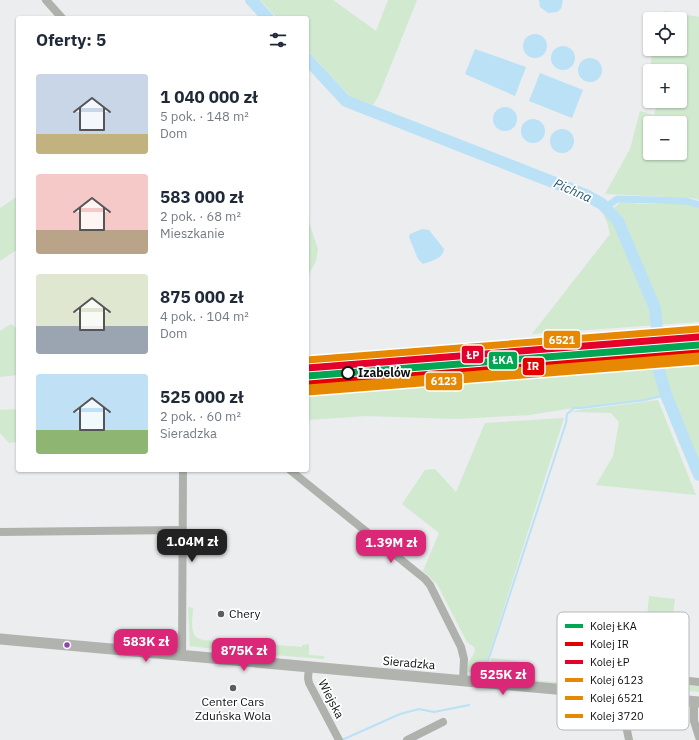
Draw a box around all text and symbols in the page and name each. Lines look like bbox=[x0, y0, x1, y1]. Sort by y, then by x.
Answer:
map controls bbox=[643, 12, 687, 160]
button: locate bbox=[643, 12, 687, 56]
text: Oferty: 5 bbox=[36, 29, 106, 51]
icon: filters bbox=[267, 29, 289, 51]
button: + bbox=[643, 64, 687, 108]
text: 1 040 000 zł bbox=[160, 86, 258, 108]
icon: home bbox=[68, 90, 116, 138]
text: 5 pok. · 148 m² bbox=[160, 108, 249, 125]
button: − bbox=[643, 116, 687, 160]
text: Dom bbox=[160, 125, 187, 142]
water label: Pichna bbox=[551, 175, 594, 206]
text: 583 000 zł bbox=[160, 186, 243, 208]
icon: home bbox=[68, 190, 116, 238]
text: 2 pok. · 68 m² bbox=[160, 208, 241, 225]
text: Mieszkanie bbox=[160, 225, 225, 242]
text: 875 000 zł bbox=[160, 286, 243, 308]
icon: home bbox=[68, 290, 116, 338]
text: 4 pok. · 104 m² bbox=[160, 308, 249, 325]
text: Dom bbox=[160, 325, 187, 342]
line badge: 6521 bbox=[543, 330, 581, 349]
text: 6521 bbox=[549, 333, 576, 347]
line badge: ŁP bbox=[461, 345, 484, 364]
text: ŁP bbox=[465, 348, 480, 362]
line badge: ŁKA bbox=[488, 351, 518, 370]
text: ŁKA bbox=[491, 353, 514, 367]
line badge: IR bbox=[522, 357, 545, 376]
text: IR bbox=[527, 359, 539, 373]
place label: Izabelów bbox=[358, 365, 411, 380]
marker: Izabelów bbox=[341, 366, 355, 380]
line badge: 6123 bbox=[425, 372, 463, 391]
text: 6123 bbox=[431, 374, 457, 388]
text: 525 000 zł bbox=[160, 386, 243, 408]
icon: home bbox=[68, 390, 116, 438]
text: 2 pok. · 60 m² bbox=[160, 408, 241, 425]
text: Sieradzka bbox=[160, 425, 217, 442]
pin: 1.04M zł bbox=[151, 529, 233, 563]
pin: 1.39M zł bbox=[350, 530, 432, 564]
text: 1.04M zł bbox=[166, 533, 218, 550]
text: 1.39M zł bbox=[365, 534, 417, 551]
place label: Chery bbox=[229, 606, 260, 621]
marker: Chery bbox=[216, 609, 226, 619]
legend bbox=[557, 612, 689, 730]
text: Kolej ŁKA bbox=[590, 619, 637, 633]
pin: 583K zł bbox=[109, 629, 183, 663]
text: 583K zł bbox=[123, 633, 169, 650]
text: Kolej IR bbox=[590, 637, 629, 651]
pin: 875K zł bbox=[207, 638, 281, 672]
unlabelled marker bbox=[62, 640, 72, 650]
text: 875K zł bbox=[221, 642, 267, 659]
street label: Sieradzka bbox=[382, 653, 436, 672]
text: Kolej ŁP bbox=[590, 655, 630, 669]
pin: 525K zł bbox=[466, 662, 540, 696]
text: 525K zł bbox=[480, 666, 526, 683]
text: Kolej 6123 bbox=[590, 673, 644, 687]
street label: Wiejska bbox=[315, 677, 348, 721]
marker: Center Cars Zduńska Wola bbox=[228, 683, 238, 693]
text: Kolej 6521 bbox=[590, 691, 644, 705]
place label: Center Cars Zduńska Wola bbox=[195, 694, 271, 723]
text: Kolej 3720 bbox=[590, 709, 644, 723]

